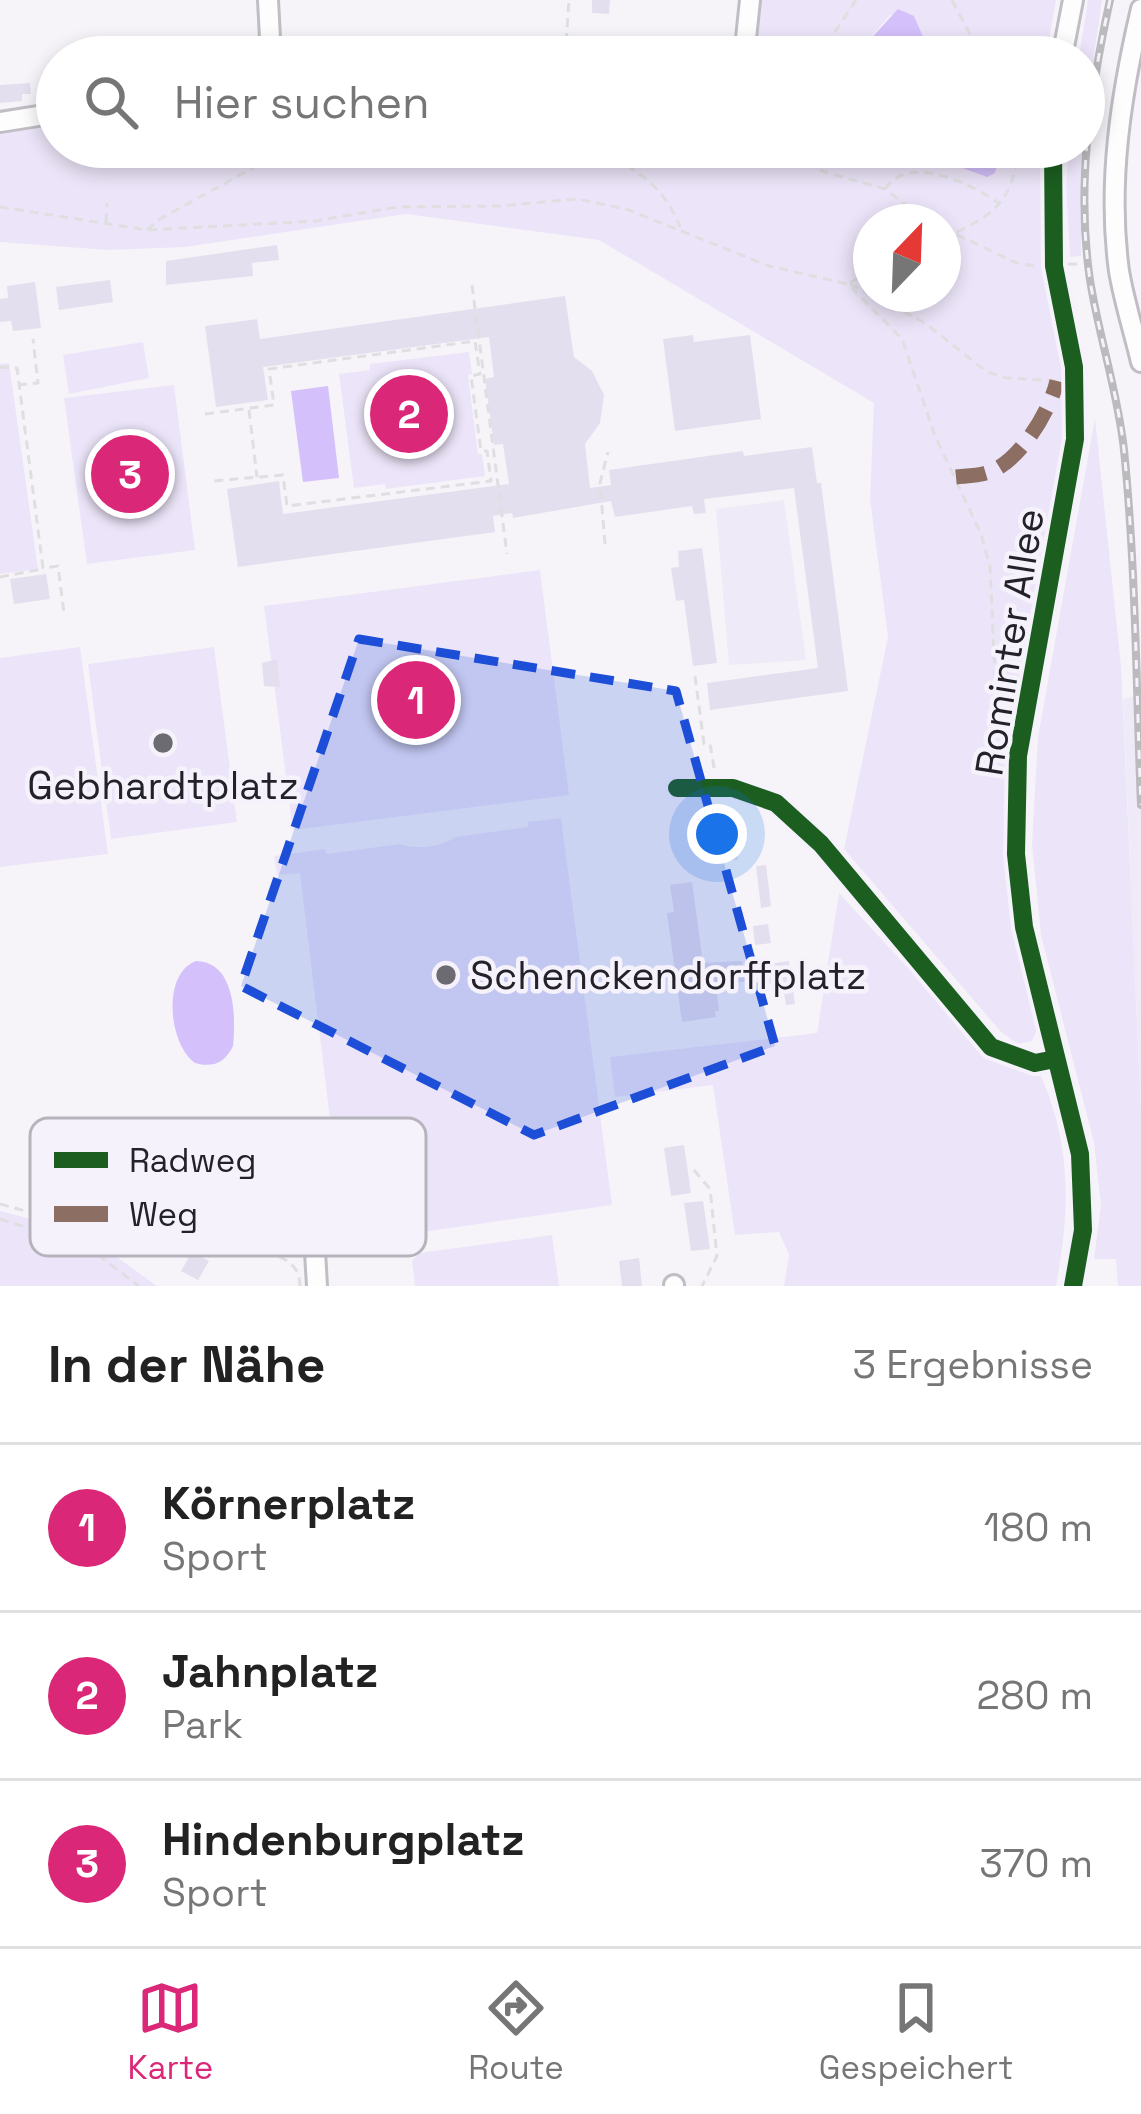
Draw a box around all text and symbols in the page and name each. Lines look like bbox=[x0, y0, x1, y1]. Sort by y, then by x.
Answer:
search box bbox=[36, 36, 1105, 168]
icon: search bbox=[78, 69, 144, 135]
text: Hier suchen bbox=[174, 74, 430, 131]
north arrow bbox=[853, 204, 961, 312]
pin: 2 bbox=[370, 369, 448, 459]
pin: 3 bbox=[91, 429, 169, 519]
street label: Rominter Allee bbox=[964, 505, 1055, 779]
pin: 1 bbox=[377, 655, 455, 745]
marker: Gebhardtplatz bbox=[150, 730, 176, 756]
place label: Gebhardtplatz bbox=[27, 761, 299, 810]
your location bbox=[687, 804, 747, 864]
place label: Schenckendorffplatz bbox=[470, 951, 866, 1000]
marker: Schenckendorffplatz bbox=[433, 962, 459, 988]
legend bbox=[30, 1118, 426, 1256]
text: Radweg bbox=[129, 1140, 256, 1182]
text: Weg bbox=[129, 1194, 198, 1236]
text: In der Nähe bbox=[48, 1332, 325, 1397]
text: 3 Ergebnisse bbox=[853, 1340, 1093, 1389]
text: Körnerplatz bbox=[162, 1475, 415, 1532]
text: 1 bbox=[78, 1503, 96, 1552]
text: 180 m bbox=[984, 1503, 1093, 1552]
text: Sport bbox=[162, 1532, 268, 1581]
text: Jahnplatz bbox=[162, 1643, 378, 1700]
text: 2 bbox=[75, 1671, 99, 1720]
text: 280 m bbox=[977, 1671, 1093, 1720]
text: Park bbox=[162, 1700, 243, 1749]
text: Hindenburgplatz bbox=[162, 1811, 525, 1868]
text: 3 bbox=[75, 1839, 99, 1888]
text: 370 m bbox=[979, 1839, 1093, 1888]
text: Sport bbox=[162, 1868, 268, 1917]
tab: Karte bbox=[128, 1975, 213, 2089]
tab: Route bbox=[468, 1975, 564, 2089]
tab: Gespeichert bbox=[819, 1975, 1013, 2089]

